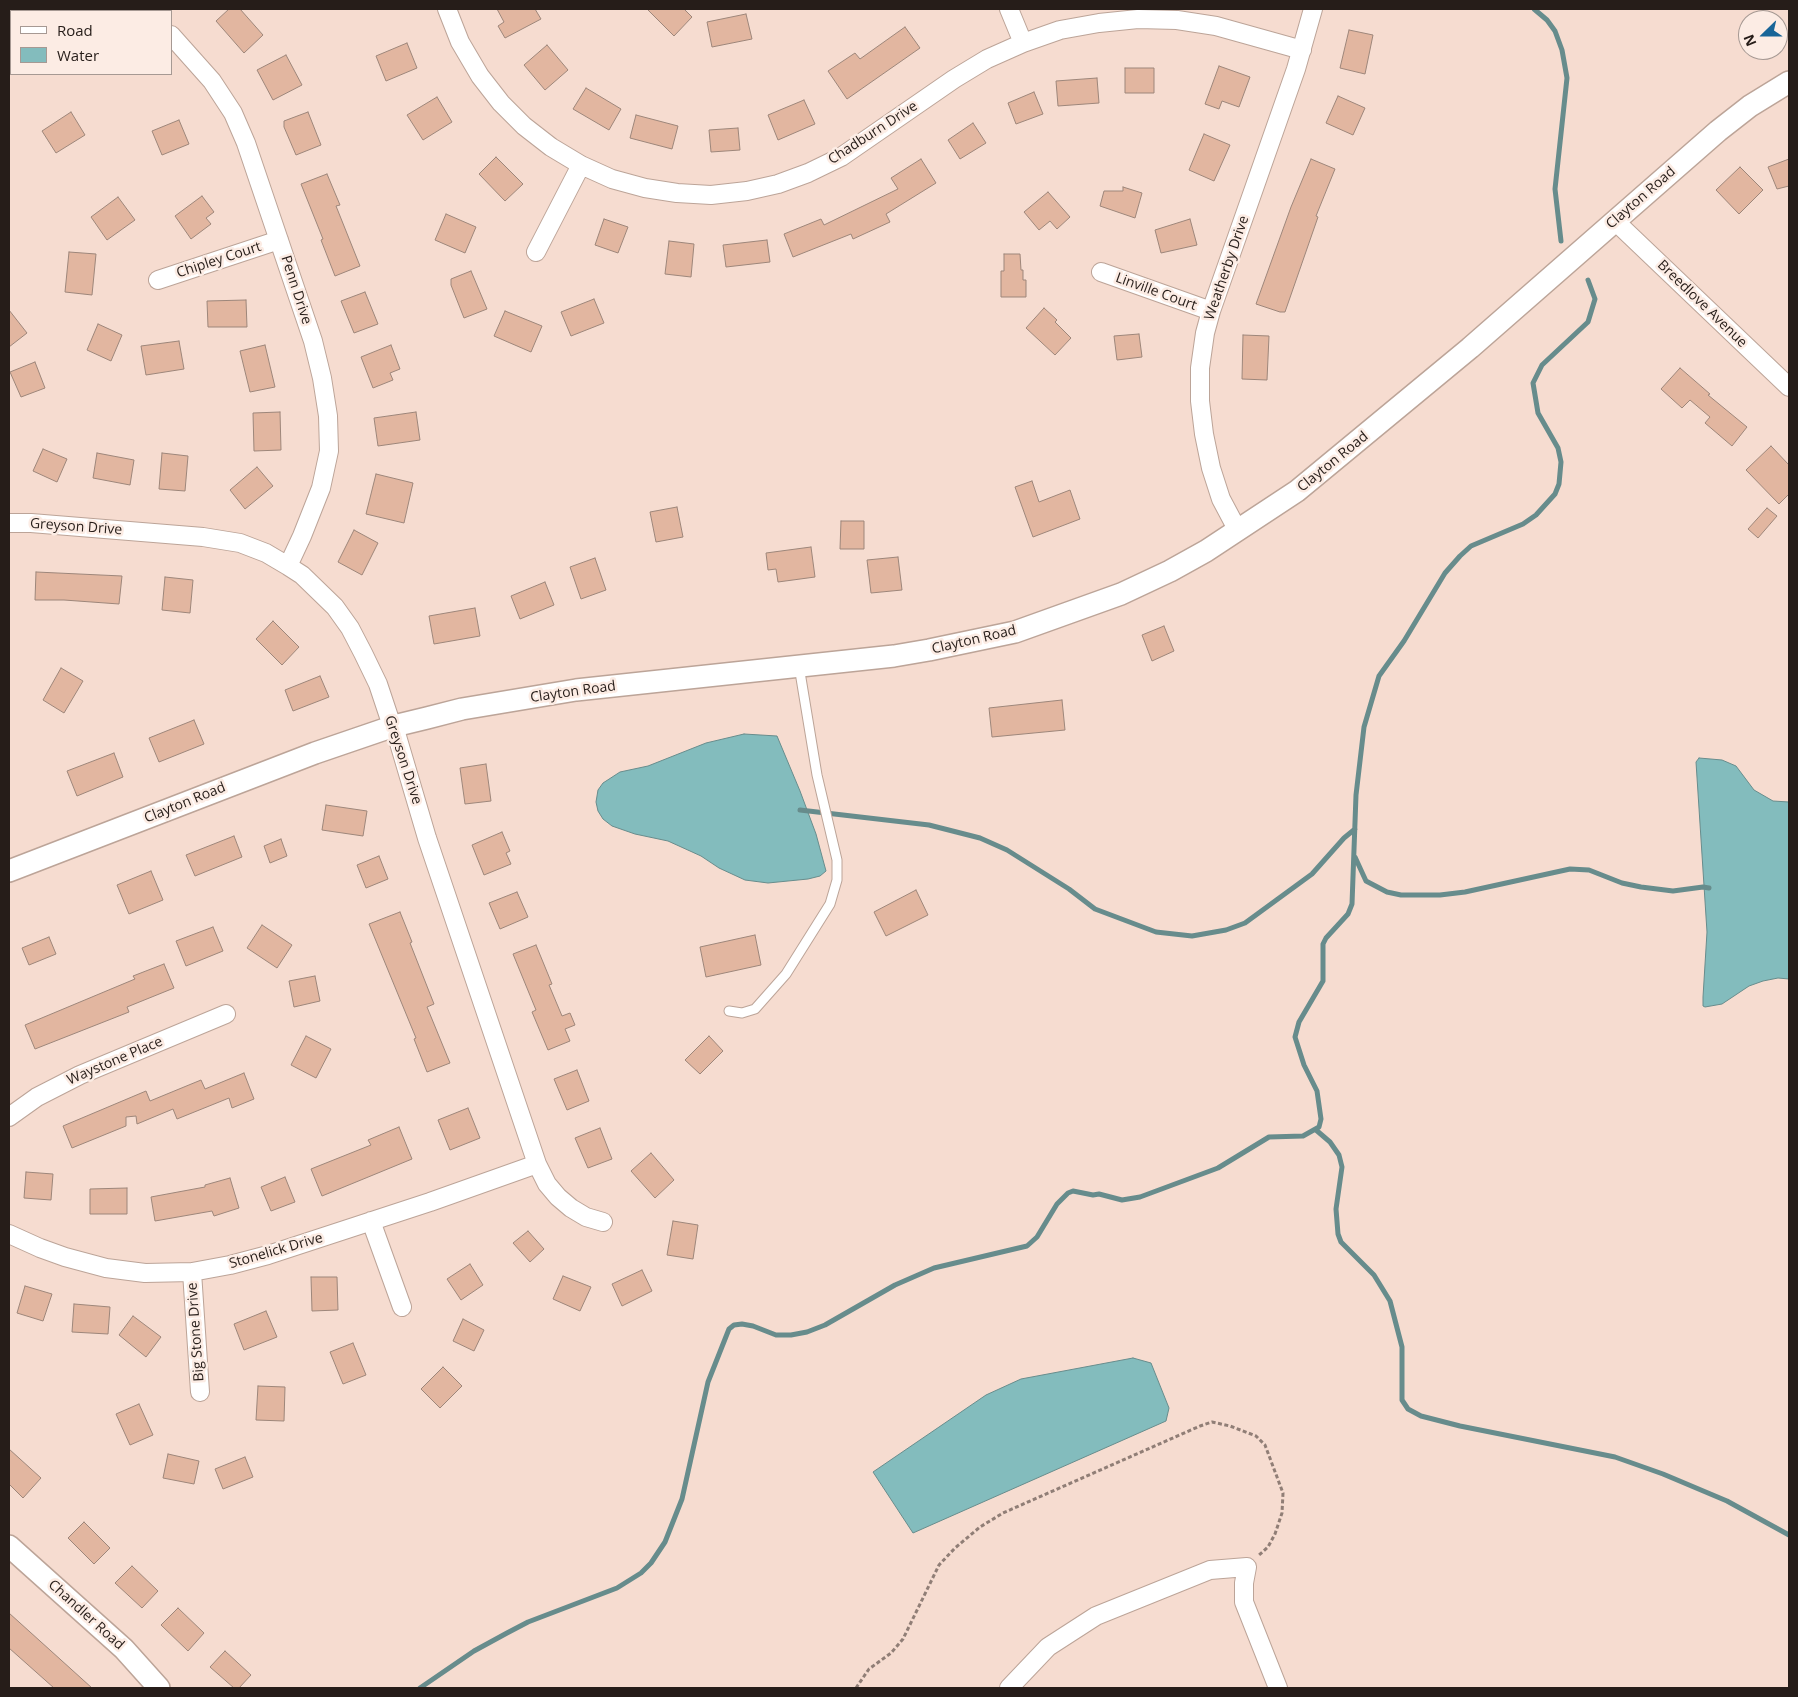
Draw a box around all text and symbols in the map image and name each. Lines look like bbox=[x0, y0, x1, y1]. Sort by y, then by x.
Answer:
legend bbox=[10, 10, 172, 75]
north arrow bbox=[1738, 10, 1788, 60]
text: Road bbox=[57, 20, 93, 40]
text: N bbox=[1739, 32, 1761, 49]
text: Water bbox=[57, 45, 99, 65]
street label: Chadburn Drive bbox=[825, 98, 921, 168]
street label: Clayton Road bbox=[1603, 163, 1679, 233]
street label: Weatherby Drive bbox=[1201, 214, 1253, 322]
street label: Chipley Court bbox=[175, 238, 263, 282]
street label: Penn Drive bbox=[277, 253, 315, 327]
street label: Breedlove Avenue bbox=[1654, 257, 1750, 351]
street label: Linville Court bbox=[1113, 270, 1199, 314]
street label: Clayton Road bbox=[1294, 428, 1372, 496]
street label: Greyson Drive bbox=[29, 515, 123, 539]
street label: Clayton Road bbox=[930, 622, 1018, 658]
street label: Clayton Road bbox=[529, 678, 617, 706]
street label: Greyson Drive bbox=[381, 713, 425, 807]
street label: Clayton Road bbox=[142, 779, 228, 827]
street label: Waystone Place bbox=[65, 1033, 165, 1089]
street label: Stonelick Drive bbox=[227, 1230, 325, 1272]
street label: Big Stone Drive bbox=[184, 1282, 208, 1382]
street label: Chandler Road bbox=[45, 1576, 127, 1654]

